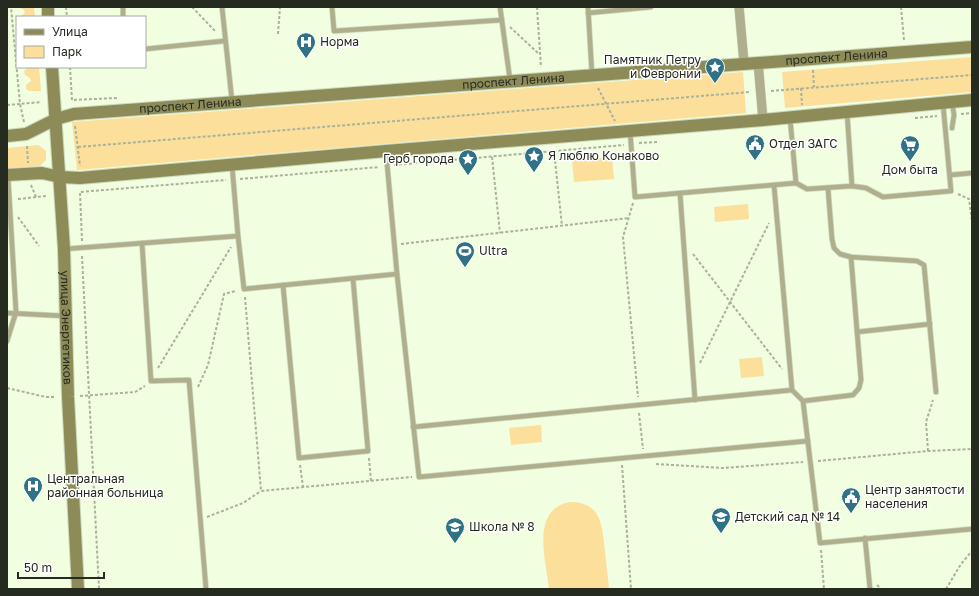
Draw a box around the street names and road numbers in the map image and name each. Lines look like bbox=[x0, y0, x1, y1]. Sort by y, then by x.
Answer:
street label: проспект Ленина bbox=[785, 45, 888, 68]
street label: проспект Ленина bbox=[462, 69, 565, 92]
street label: проспект Ленина bbox=[139, 94, 242, 116]
street label: улица Энергетиков bbox=[58, 270, 76, 385]

